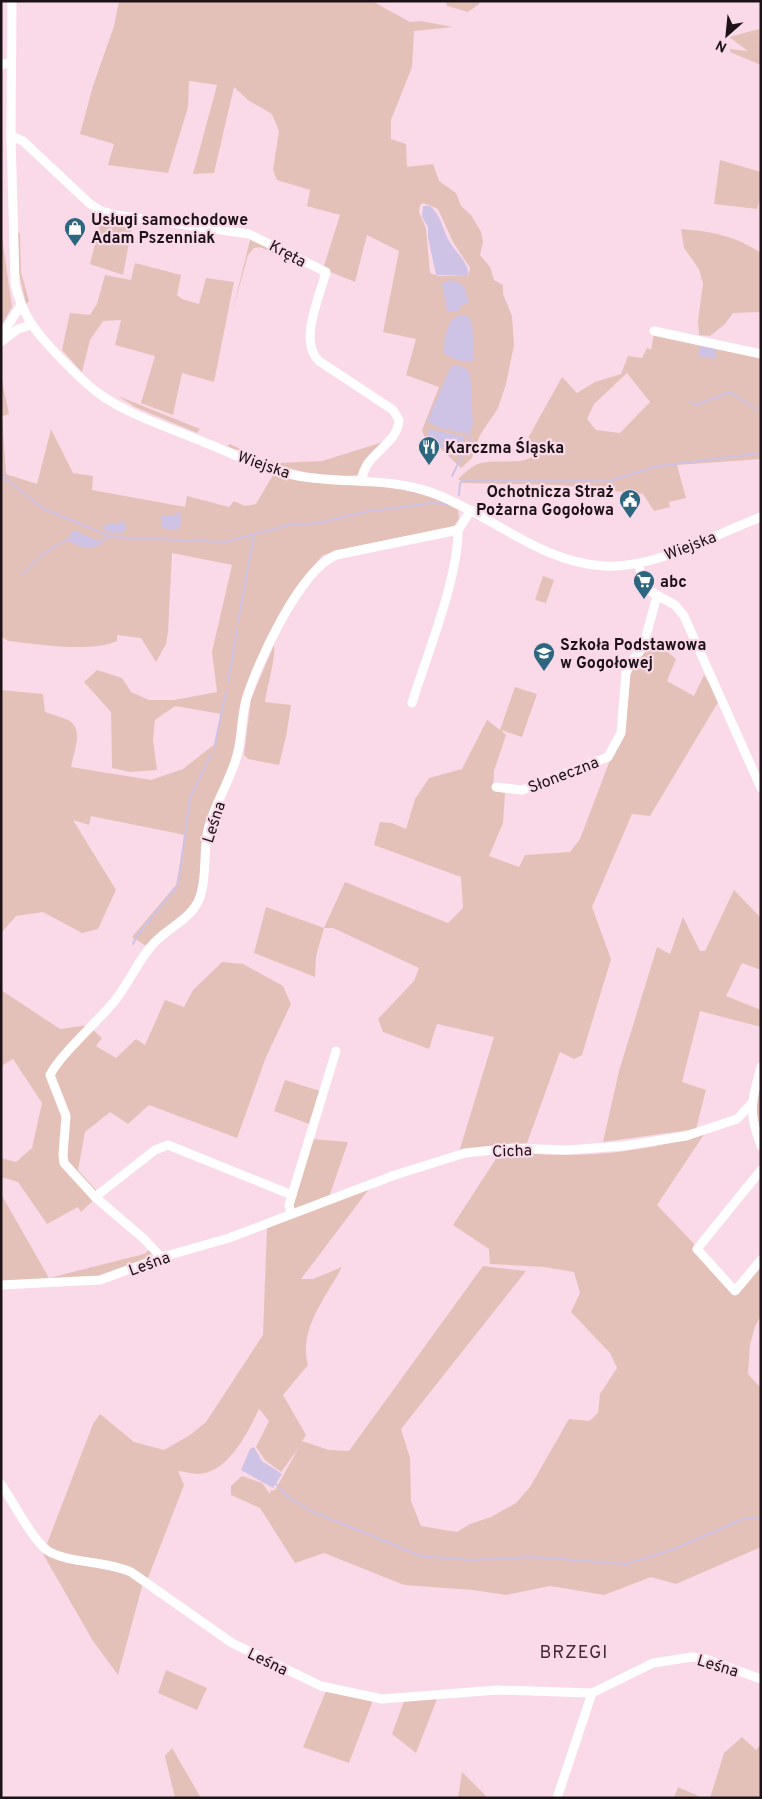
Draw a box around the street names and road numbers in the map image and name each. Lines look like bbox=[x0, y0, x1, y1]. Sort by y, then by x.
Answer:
street label: Kręta bbox=[265, 237, 309, 273]
street label: Wiejska bbox=[234, 448, 292, 484]
street label: Wiejska bbox=[662, 528, 720, 566]
street label: Słoneczna bbox=[525, 753, 602, 799]
street label: Leśna bbox=[199, 799, 231, 846]
street label: Cicha bbox=[492, 1141, 532, 1163]
street label: Leśna bbox=[126, 1248, 173, 1282]
street label: Leśna bbox=[244, 1644, 291, 1681]
street label: Leśna bbox=[694, 1651, 741, 1683]

